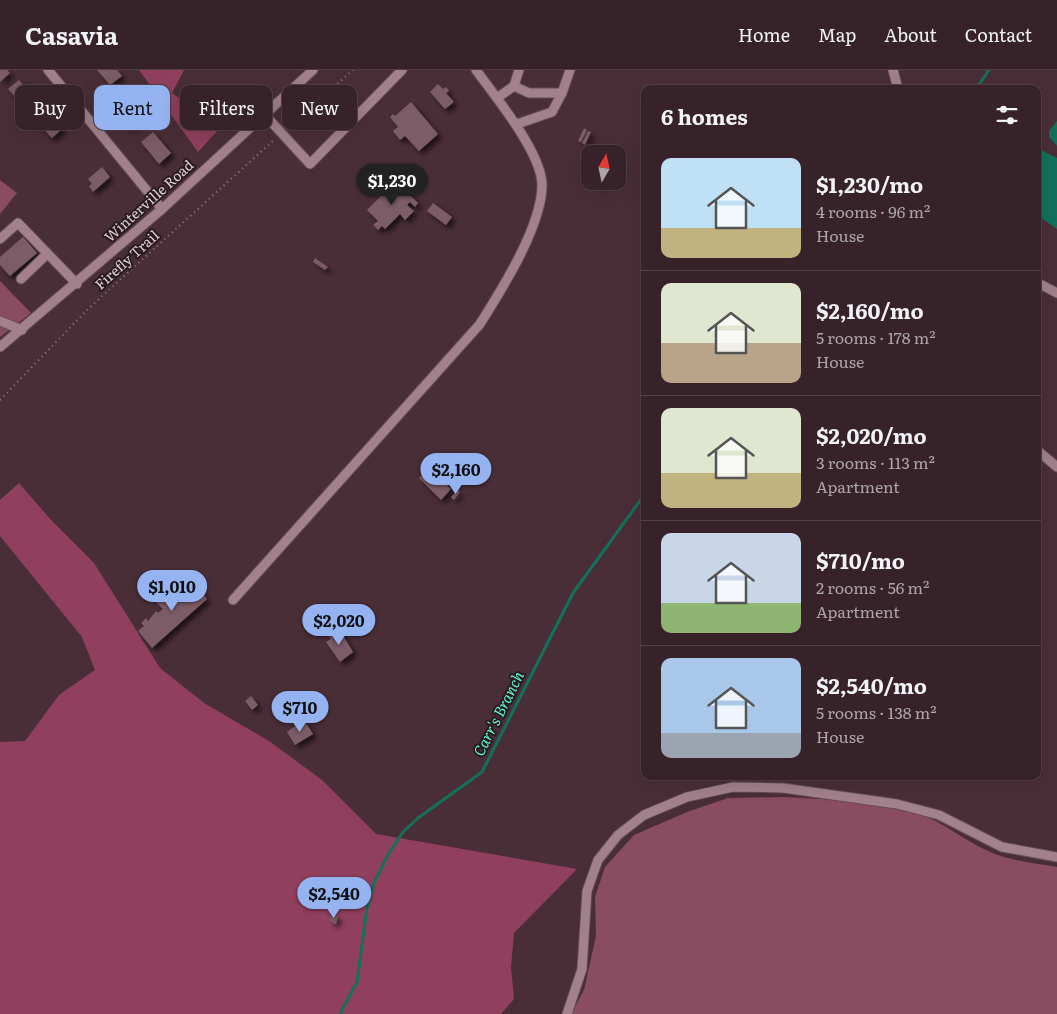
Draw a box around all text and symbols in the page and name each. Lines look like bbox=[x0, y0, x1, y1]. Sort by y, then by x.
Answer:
text: Casavia bbox=[25, 17, 118, 52]
text: Home bbox=[738, 21, 790, 48]
text: Map bbox=[818, 21, 856, 48]
text: About bbox=[884, 21, 937, 48]
text: Contact bbox=[965, 21, 1032, 48]
chip: Buy bbox=[15, 85, 84, 130]
chip: Rent bbox=[94, 85, 170, 130]
chip: Filters bbox=[180, 85, 272, 130]
chip: New bbox=[282, 85, 357, 130]
text: 6 homes bbox=[661, 100, 748, 131]
icon: filters bbox=[993, 101, 1021, 129]
north arrow bbox=[581, 145, 626, 190]
map controls bbox=[581, 145, 626, 190]
street label: Winterville Road bbox=[99, 154, 198, 246]
pin: $1,230 bbox=[351, 164, 433, 206]
text: $1,230 bbox=[368, 168, 416, 192]
text: $1,230/mo bbox=[816, 168, 923, 199]
icon: home bbox=[701, 178, 761, 238]
text: 4 rooms · 96 m² bbox=[816, 199, 930, 223]
text: House bbox=[816, 223, 864, 247]
street label: Firefly Trail bbox=[90, 225, 163, 294]
text: $2,160/mo bbox=[816, 294, 924, 325]
icon: home bbox=[701, 303, 761, 363]
text: 5 rooms · 178 m² bbox=[816, 325, 936, 349]
text: House bbox=[816, 349, 864, 373]
text: $2,020/mo bbox=[816, 419, 927, 450]
icon: home bbox=[701, 428, 761, 488]
text: 3 rooms · 113 m² bbox=[816, 450, 935, 474]
pin: $2,160 bbox=[415, 452, 497, 495]
text: $2,160 bbox=[431, 457, 481, 481]
text: Apartment bbox=[816, 474, 900, 498]
text: $710/mo bbox=[816, 544, 905, 575]
icon: home bbox=[701, 553, 761, 613]
pin: $1,010 bbox=[131, 570, 213, 612]
text: $1,010 bbox=[148, 574, 196, 598]
text: 2 rooms · 56 m² bbox=[816, 575, 929, 599]
text: Apartment bbox=[816, 599, 900, 623]
pin: $2,020 bbox=[298, 604, 380, 646]
text: $2,020 bbox=[313, 608, 365, 632]
water label: Carr's Branch bbox=[466, 667, 529, 760]
text: $2,540/mo bbox=[816, 669, 927, 700]
icon: home bbox=[701, 678, 761, 738]
pin: $710 bbox=[270, 690, 330, 733]
text: $710 bbox=[283, 695, 317, 719]
text: 5 rooms · 138 m² bbox=[816, 700, 937, 724]
text: House bbox=[816, 724, 864, 748]
pin: $2,540 bbox=[293, 876, 375, 919]
text: $2,540 bbox=[308, 881, 360, 905]

